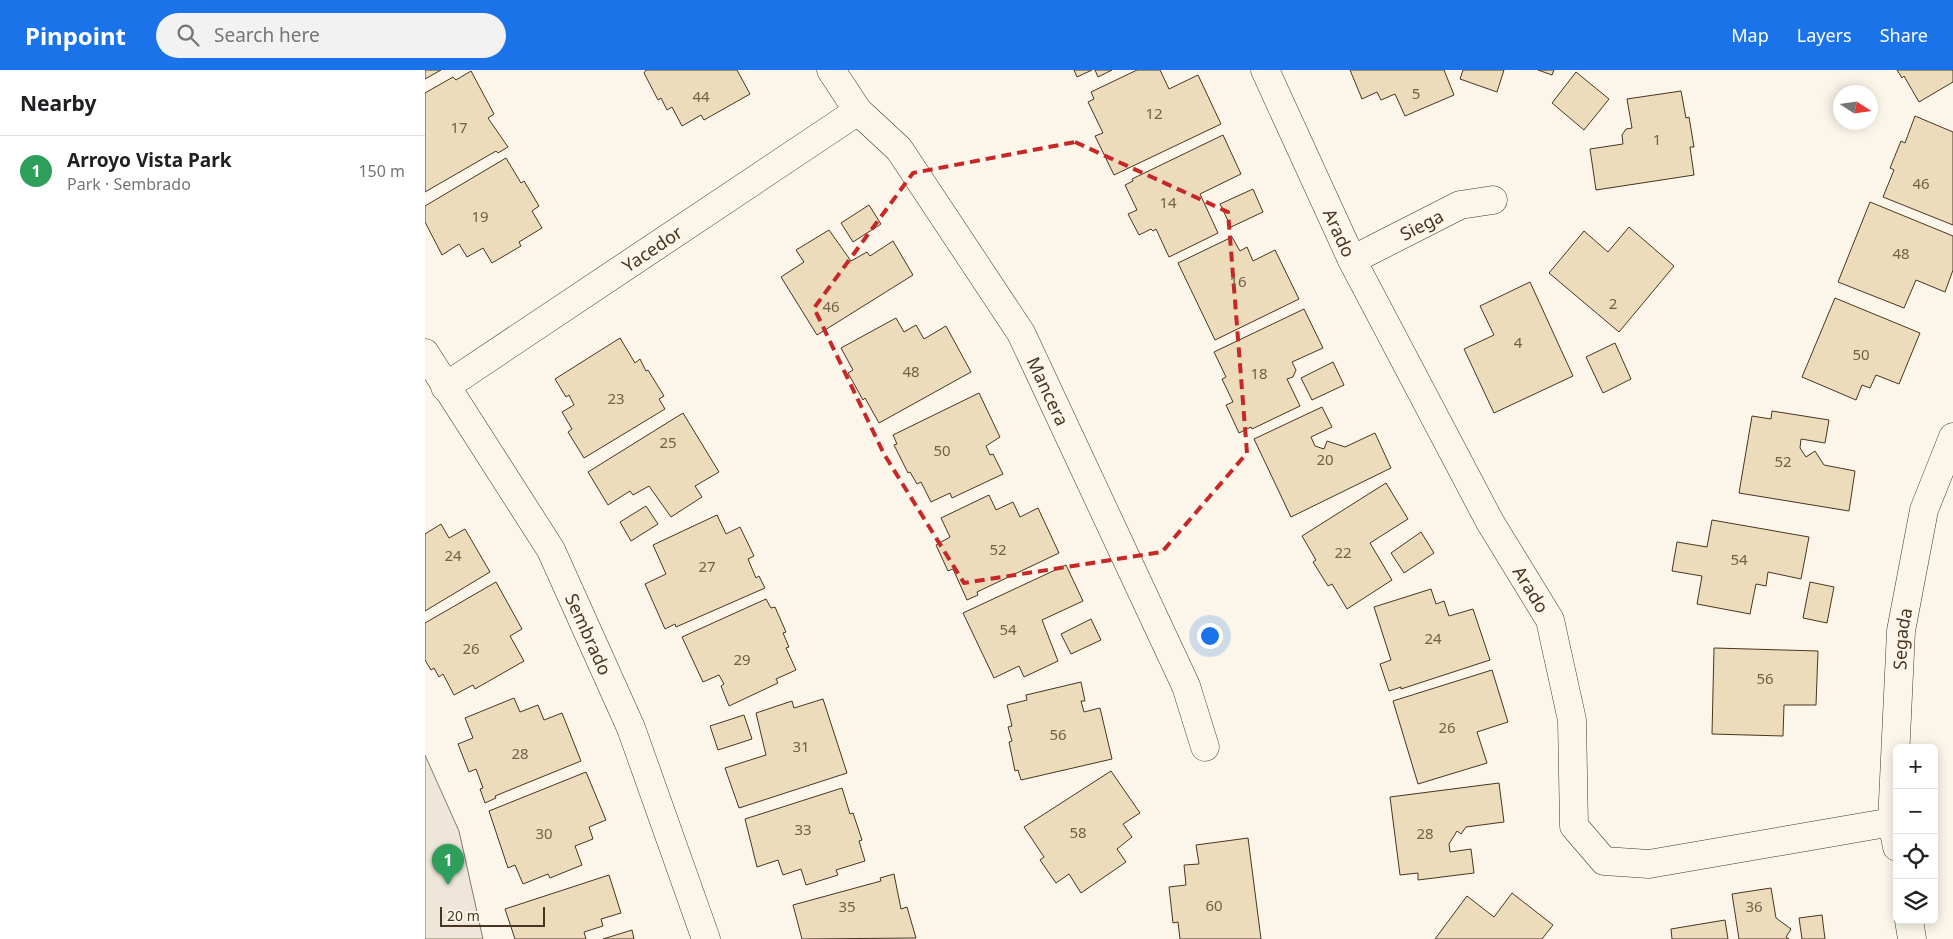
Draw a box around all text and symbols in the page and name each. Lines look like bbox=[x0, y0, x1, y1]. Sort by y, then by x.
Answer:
search box bbox=[156, 13, 506, 58]
text: Pinpoint bbox=[25, 19, 126, 52]
icon: search bbox=[174, 21, 202, 49]
text: Search here bbox=[214, 22, 320, 48]
text: Map bbox=[1731, 23, 1769, 47]
text: Layers bbox=[1797, 23, 1852, 47]
text: Share bbox=[1880, 23, 1928, 47]
house number: 5 bbox=[1412, 83, 1420, 103]
north arrow bbox=[1833, 85, 1878, 130]
house number: 44 bbox=[692, 86, 710, 106]
text: Nearby bbox=[20, 89, 96, 117]
house number: 12 bbox=[1145, 103, 1163, 123]
house number: 17 bbox=[450, 117, 468, 137]
house number: 1 bbox=[1653, 129, 1661, 149]
text: Arroyo Vista Park bbox=[67, 147, 232, 173]
text: 1 bbox=[31, 160, 41, 182]
text: 150 m bbox=[358, 160, 405, 182]
text: Park · Sembrado bbox=[67, 173, 191, 195]
house number: 46 bbox=[1912, 173, 1930, 193]
house number: 14 bbox=[1159, 192, 1177, 212]
street label: Siega bbox=[1396, 203, 1447, 246]
street label: Arado bbox=[1318, 205, 1361, 261]
house number: 19 bbox=[471, 206, 489, 226]
street label: Yacedor bbox=[617, 220, 687, 277]
house number: 48 bbox=[1892, 243, 1910, 263]
house number: 16 bbox=[1229, 271, 1247, 291]
house number: 2 bbox=[1609, 293, 1617, 313]
house number: 46 bbox=[822, 296, 840, 316]
house number: 4 bbox=[1514, 332, 1523, 352]
house number: 50 bbox=[1852, 344, 1870, 364]
street label: Mancera bbox=[1022, 353, 1075, 430]
house number: 48 bbox=[902, 361, 920, 381]
house number: 18 bbox=[1250, 363, 1268, 383]
house number: 23 bbox=[607, 388, 625, 408]
house number: 25 bbox=[659, 432, 677, 452]
house number: 50 bbox=[933, 440, 951, 460]
house number: 20 bbox=[1316, 449, 1334, 469]
house number: 52 bbox=[1774, 451, 1792, 471]
house number: 52 bbox=[989, 539, 1007, 559]
house number: 22 bbox=[1334, 542, 1352, 562]
house number: 24 bbox=[444, 545, 462, 565]
house number: 54 bbox=[1730, 549, 1748, 569]
house number: 27 bbox=[698, 556, 716, 576]
street label: Arado bbox=[1508, 561, 1555, 617]
street label: Sembrado bbox=[560, 589, 618, 679]
street label: Segada bbox=[1887, 606, 1917, 670]
house number: 54 bbox=[999, 619, 1017, 639]
your location bbox=[1197, 623, 1223, 649]
house number: 24 bbox=[1424, 628, 1442, 648]
house number: 26 bbox=[462, 638, 480, 658]
house number: 29 bbox=[733, 649, 751, 669]
house number: 56 bbox=[1756, 668, 1774, 688]
house number: 26 bbox=[1438, 717, 1456, 737]
house number: 56 bbox=[1049, 724, 1067, 744]
house number: 31 bbox=[792, 736, 810, 756]
house number: 28 bbox=[511, 743, 529, 763]
map controls bbox=[1893, 744, 1938, 924]
button: + bbox=[1893, 744, 1938, 789]
button: − bbox=[1893, 789, 1938, 834]
house number: 33 bbox=[794, 819, 812, 839]
house number: 58 bbox=[1069, 822, 1087, 842]
house number: 30 bbox=[535, 823, 553, 843]
house number: 28 bbox=[1416, 823, 1434, 843]
button: locate bbox=[1893, 834, 1938, 879]
pin: 1 bbox=[432, 844, 464, 885]
button: layers bbox=[1893, 879, 1938, 924]
house number: 60 bbox=[1205, 895, 1223, 915]
house number: 35 bbox=[838, 896, 856, 916]
house number: 36 bbox=[1745, 896, 1763, 916]
scale bar bbox=[440, 904, 545, 927]
text: 20 m bbox=[447, 906, 480, 925]

